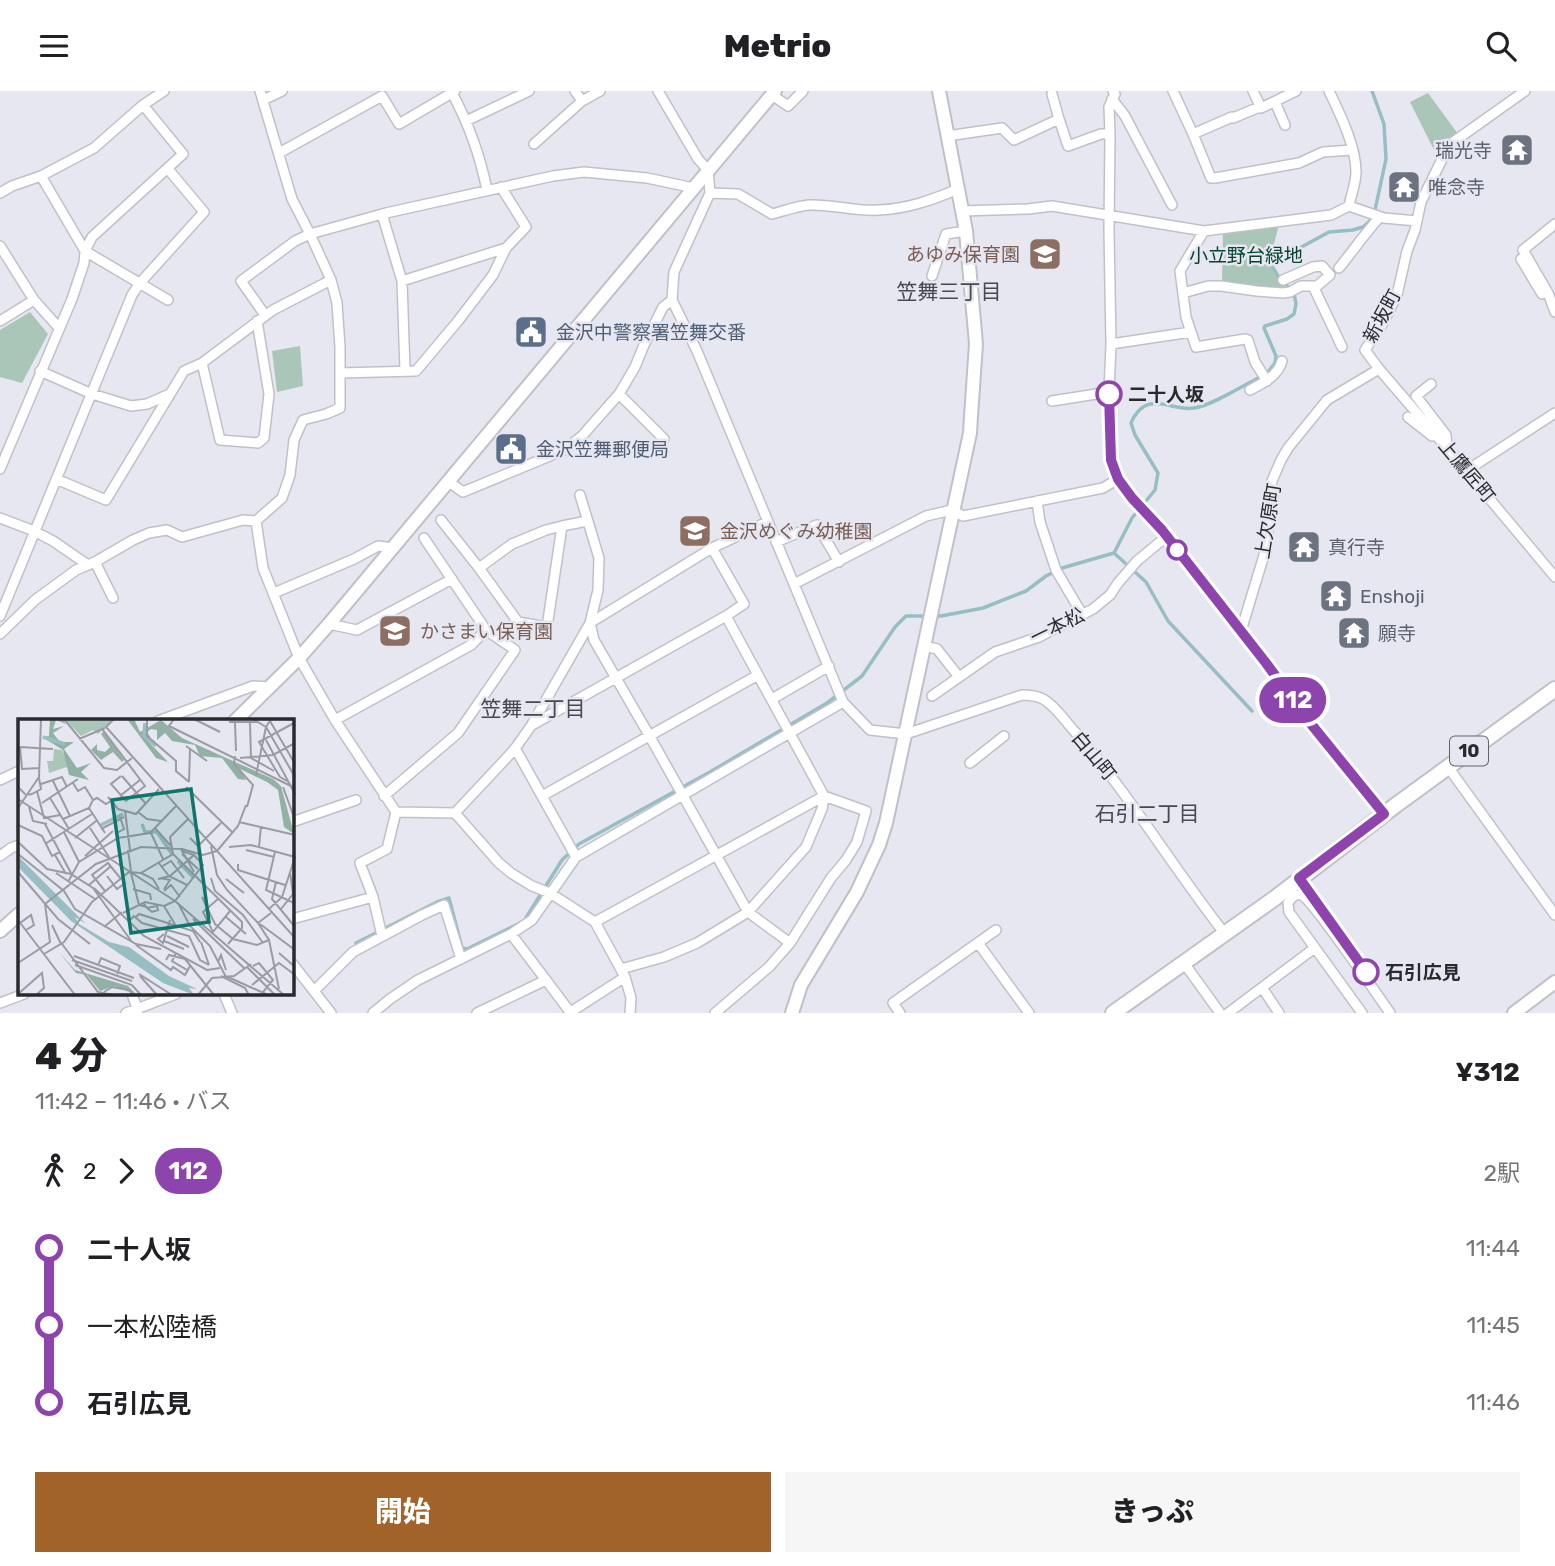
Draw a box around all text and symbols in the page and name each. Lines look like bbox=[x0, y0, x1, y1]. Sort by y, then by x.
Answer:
icon: menu bbox=[35, 27, 73, 65]
text: Metrio bbox=[724, 27, 831, 65]
icon: search bbox=[1482, 27, 1520, 65]
temple icon: 瑞光寺 bbox=[1498, 131, 1536, 169]
place label: 瑞光寺 bbox=[1435, 139, 1492, 162]
temple icon: 唯念寺 bbox=[1385, 168, 1423, 206]
place label: 唯念寺 bbox=[1428, 176, 1485, 199]
school or university icon: あゆみ保育園 bbox=[1026, 235, 1064, 273]
place label: あゆみ保育園 bbox=[906, 243, 1020, 266]
park label: 小立野台緑地 bbox=[1189, 244, 1303, 267]
district label: 笠舞三丁目 bbox=[897, 279, 1002, 304]
street label: 新坂町 bbox=[1358, 285, 1406, 347]
public building icon: 金沢中警察署笠舞交番 bbox=[512, 313, 550, 351]
place label: 金沢中警察署笠舞交番 bbox=[556, 321, 746, 344]
marker: 二十人坂 bbox=[1096, 381, 1122, 407]
place label: 二十人坂 bbox=[1128, 383, 1204, 406]
public building icon: 金沢笠舞郵便局 bbox=[492, 430, 530, 468]
street label: 上鷹匠町 bbox=[1434, 434, 1500, 508]
place label: 金沢笠舞郵便局 bbox=[536, 438, 669, 461]
street label: 上欠原町 bbox=[1251, 482, 1285, 560]
school or university icon: 金沢めぐみ幼稚園 bbox=[676, 512, 714, 550]
place label: 金沢めぐみ幼稚園 bbox=[720, 520, 873, 543]
temple icon: 真行寺 bbox=[1285, 528, 1323, 566]
place label: 真行寺 bbox=[1328, 536, 1385, 559]
unlabelled marker bbox=[1167, 540, 1187, 560]
temple icon: Enshoji bbox=[1317, 577, 1355, 615]
place label: Enshoji bbox=[1360, 585, 1425, 608]
street label: 一本松 bbox=[1026, 603, 1088, 649]
school or university icon: かさまい保育園 bbox=[376, 612, 414, 650]
temple icon: 願寺 bbox=[1335, 614, 1373, 652]
place label: かさまい保育園 bbox=[420, 620, 553, 643]
place label: 願寺 bbox=[1378, 622, 1416, 645]
line badge: 112 bbox=[1253, 677, 1333, 723]
text: 112 bbox=[1273, 686, 1313, 714]
district label: 笠舞二丁目 bbox=[481, 696, 586, 721]
inset map bbox=[18, 719, 294, 995]
street label: 白山町 bbox=[1067, 727, 1121, 785]
road number: 10 bbox=[1450, 737, 1488, 765]
district label: 石引二丁目 bbox=[1095, 801, 1200, 826]
marker: 石引広見 bbox=[1353, 959, 1379, 985]
place label: 石引広見 bbox=[1385, 961, 1461, 984]
text: 4 分 bbox=[35, 1033, 108, 1079]
text: ¥312 bbox=[1455, 1057, 1520, 1088]
text: 11:42 – 11:46 · バス bbox=[35, 1087, 231, 1115]
icon: walk bbox=[35, 1152, 73, 1190]
icon: forward bbox=[107, 1152, 145, 1190]
text: 2 bbox=[83, 1157, 97, 1185]
text: 112 bbox=[169, 1157, 208, 1185]
text: 2駅 bbox=[1483, 1159, 1520, 1187]
text: 11:44 bbox=[1466, 1234, 1520, 1262]
text: 二十人坂 bbox=[87, 1235, 191, 1266]
text: 11:45 bbox=[1466, 1311, 1520, 1339]
text: 一本松陸橋 bbox=[87, 1312, 217, 1343]
text: 11:46 bbox=[1466, 1388, 1520, 1416]
text: 石引広見 bbox=[87, 1389, 191, 1420]
button: 開始 bbox=[35, 1472, 771, 1552]
button: きっぷ bbox=[785, 1472, 1520, 1552]

